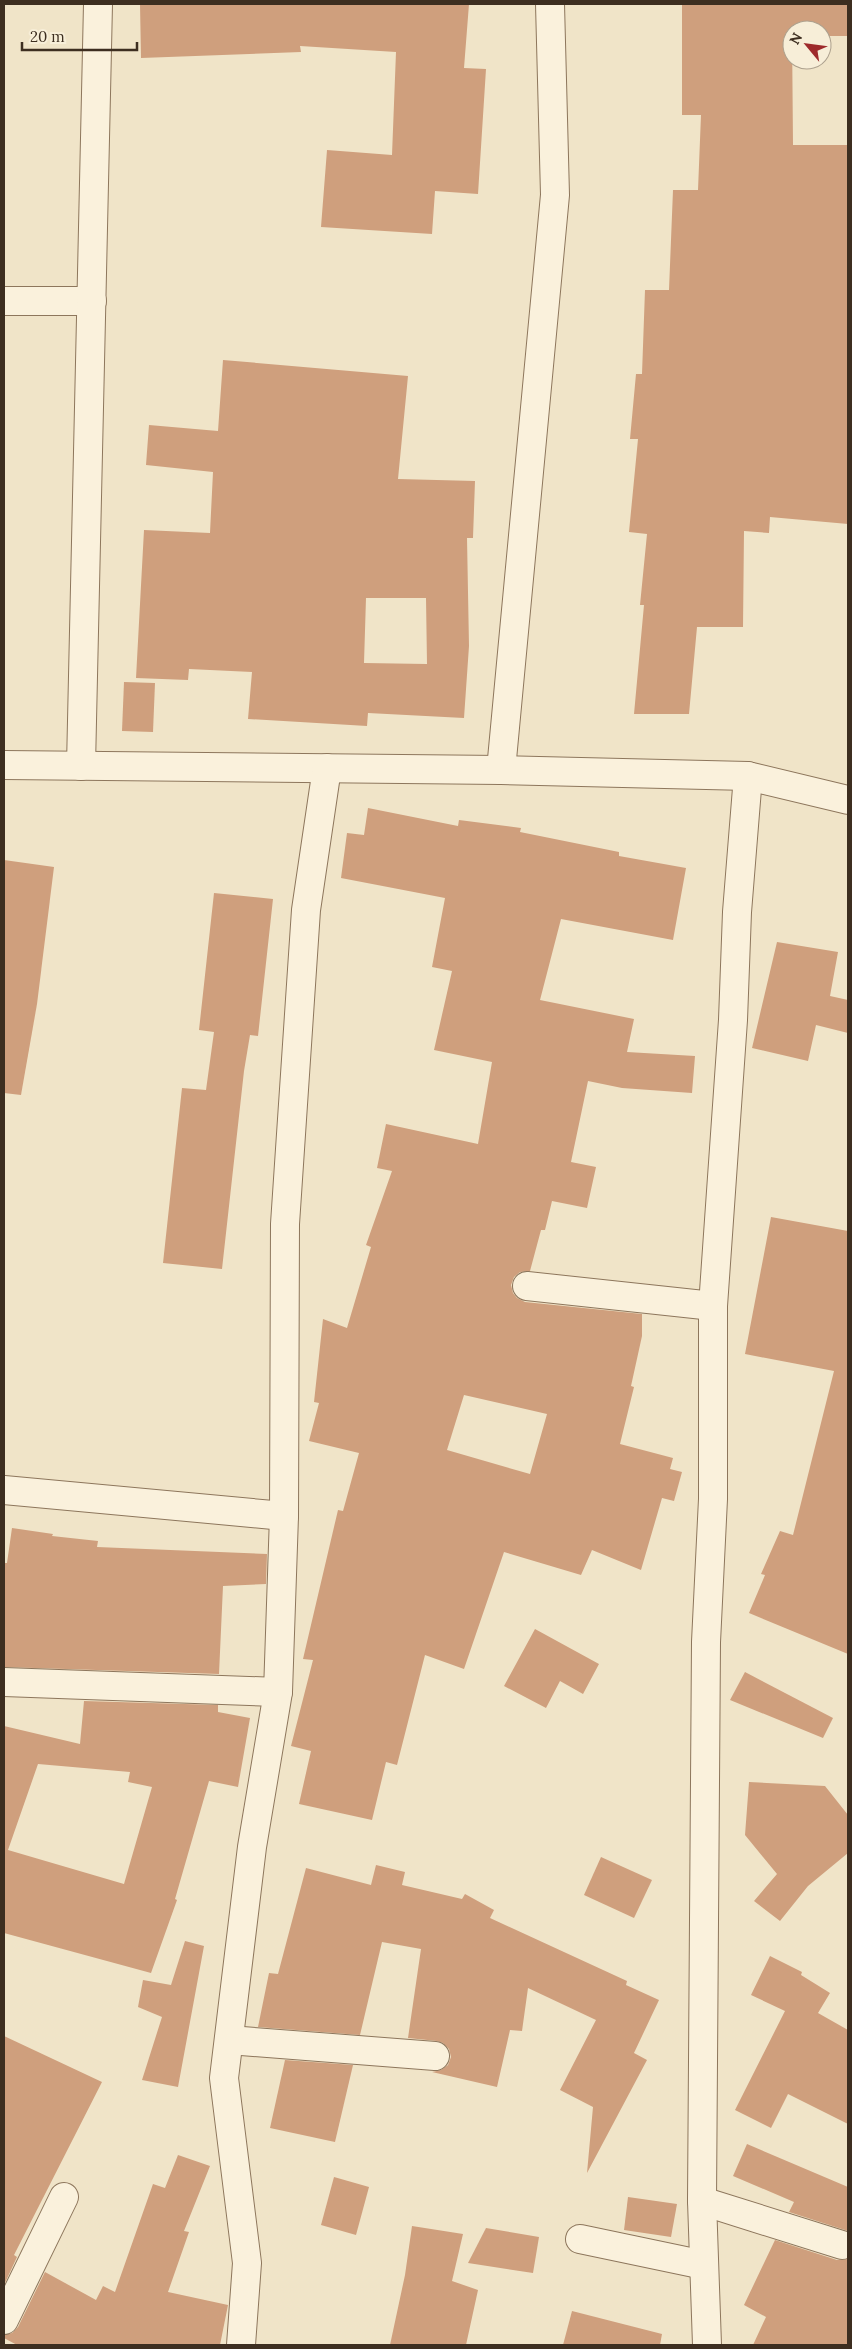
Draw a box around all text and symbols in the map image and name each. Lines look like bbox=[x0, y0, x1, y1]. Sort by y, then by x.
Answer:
scale bar bbox=[22, 20, 138, 52]
north arrow bbox=[782, 20, 832, 70]
text: 20 m bbox=[30, 27, 65, 46]
text: N bbox=[785, 29, 806, 48]

